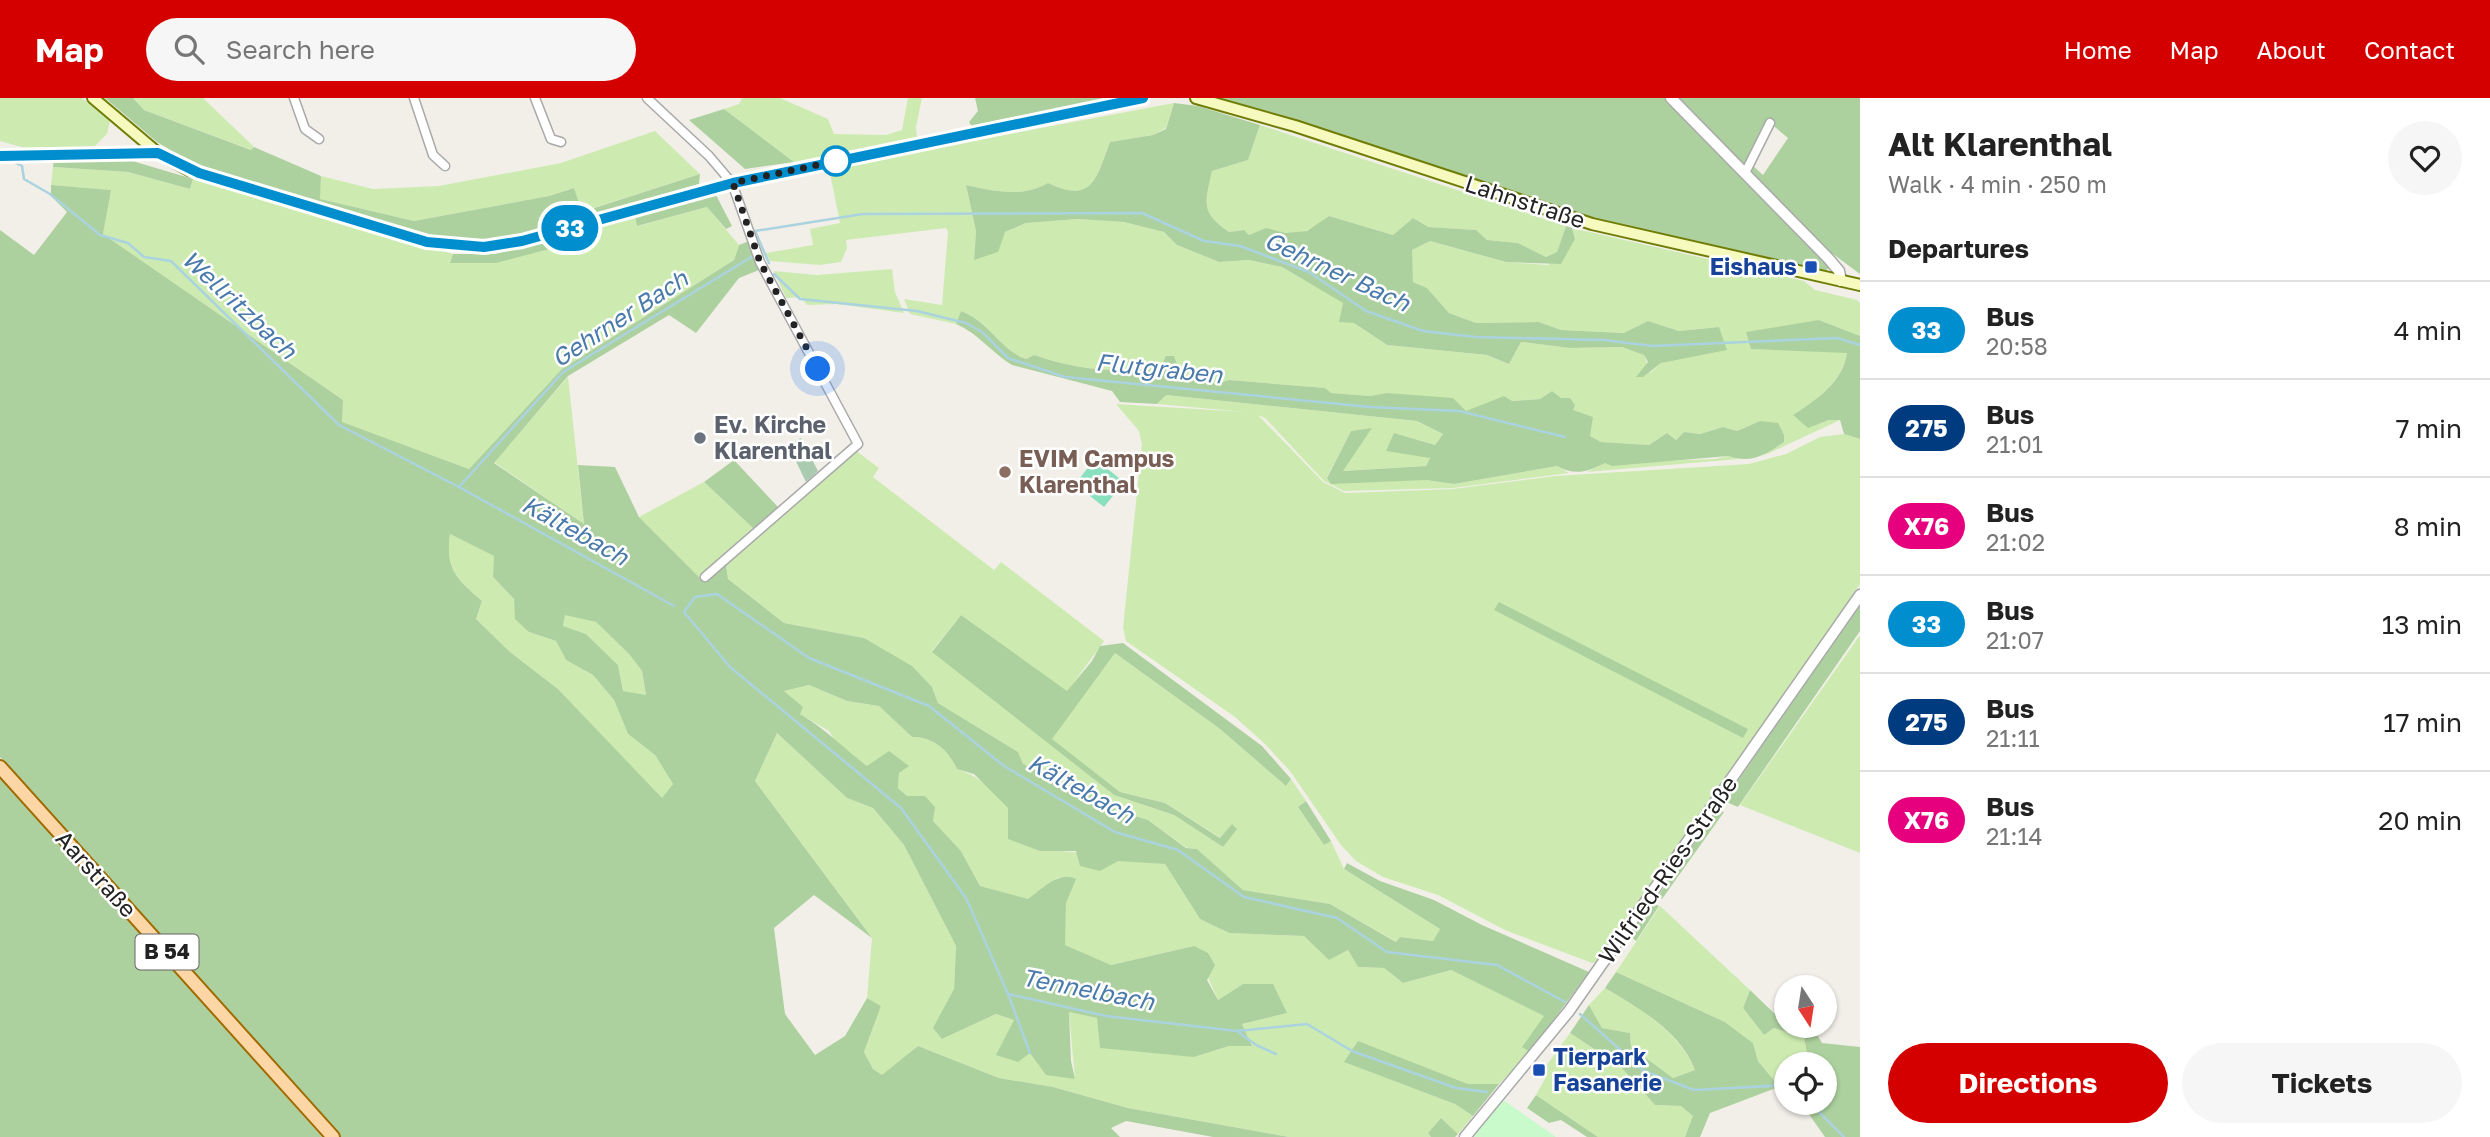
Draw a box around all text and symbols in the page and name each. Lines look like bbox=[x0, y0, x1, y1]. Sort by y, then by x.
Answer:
search box bbox=[146, 18, 636, 81]
text: Map bbox=[35, 30, 104, 69]
icon: search bbox=[170, 30, 208, 68]
text: Search here bbox=[226, 34, 375, 65]
text: Home bbox=[2064, 35, 2132, 64]
text: Map bbox=[2170, 35, 2219, 64]
text: About bbox=[2257, 35, 2326, 64]
text: Contact bbox=[2364, 35, 2455, 64]
button: heart bbox=[2388, 121, 2462, 195]
text: Alt Klarenthal bbox=[1888, 124, 2112, 163]
unlabelled marker bbox=[821, 146, 851, 176]
street label: Lahnstraße bbox=[1462, 169, 1589, 234]
text: Walk · 4 min · 250 m bbox=[1888, 170, 2107, 198]
line badge: 33 bbox=[538, 205, 602, 251]
text: 33 bbox=[555, 213, 585, 242]
water label: Gehrner Bach bbox=[1261, 224, 1416, 317]
text: Departures bbox=[1888, 233, 2029, 264]
water label: Wellritzbach bbox=[177, 244, 304, 365]
place label: Eishaus bbox=[1710, 252, 1797, 280]
marker: Eishaus bbox=[1803, 259, 1819, 275]
water label: Gehrner Bach bbox=[546, 262, 694, 373]
text: Bus bbox=[1986, 301, 2034, 332]
text: 33 bbox=[1912, 315, 1941, 344]
text: 4 min bbox=[2394, 315, 2462, 346]
text: 20:58 bbox=[1986, 332, 2048, 360]
water label: Flutgraben bbox=[1094, 346, 1225, 390]
your location bbox=[800, 351, 835, 386]
text: Bus bbox=[1986, 399, 2034, 430]
place label: Ev. Kirche Klarenthal bbox=[714, 410, 832, 464]
text: 275 bbox=[1905, 413, 1948, 442]
text: 7 min bbox=[2396, 413, 2462, 444]
marker: Ev. Kirche Klarenthal bbox=[692, 430, 708, 446]
text: 21:01 bbox=[1986, 430, 2043, 458]
place label: EVIM Campus Klarenthal bbox=[1019, 444, 1175, 498]
marker: EVIM Campus Klarenthal bbox=[997, 464, 1013, 480]
water label: Kältebach bbox=[518, 489, 635, 571]
text: Bus bbox=[1986, 497, 2034, 528]
text: X76 bbox=[1904, 511, 1949, 540]
text: 8 min bbox=[2394, 511, 2462, 542]
text: 21:02 bbox=[1986, 528, 2045, 556]
text: Bus bbox=[1986, 595, 2034, 626]
text: 33 bbox=[1912, 609, 1941, 638]
text: 13 min bbox=[2382, 609, 2462, 640]
text: 21:07 bbox=[1986, 626, 2044, 654]
text: Bus bbox=[1986, 693, 2034, 724]
text: 275 bbox=[1905, 707, 1948, 736]
text: 17 min bbox=[2383, 707, 2462, 738]
text: 21:11 bbox=[1986, 724, 2040, 752]
water label: Kältebach bbox=[1024, 747, 1141, 829]
street label: Wilfried-Ries-Straße bbox=[1592, 770, 1743, 969]
text: Bus bbox=[1986, 791, 2034, 822]
text: X76 bbox=[1904, 805, 1949, 834]
text: 20 min bbox=[2378, 805, 2462, 836]
text: 21:14 bbox=[1986, 822, 2043, 850]
street label: Aarstraße bbox=[50, 824, 143, 923]
road number: B 54 bbox=[136, 934, 198, 970]
water label: Tennelbach bbox=[1020, 962, 1158, 1016]
north arrow bbox=[1774, 975, 1838, 1038]
map controls bbox=[1774, 975, 1837, 1115]
place label: Tierpark Fasanerie bbox=[1553, 1042, 1662, 1096]
button: Directions bbox=[1888, 1043, 2168, 1123]
button: Tickets bbox=[2182, 1043, 2462, 1123]
button: locate bbox=[1774, 1052, 1837, 1115]
marker: Tierpark Fasanerie bbox=[1531, 1062, 1547, 1078]

